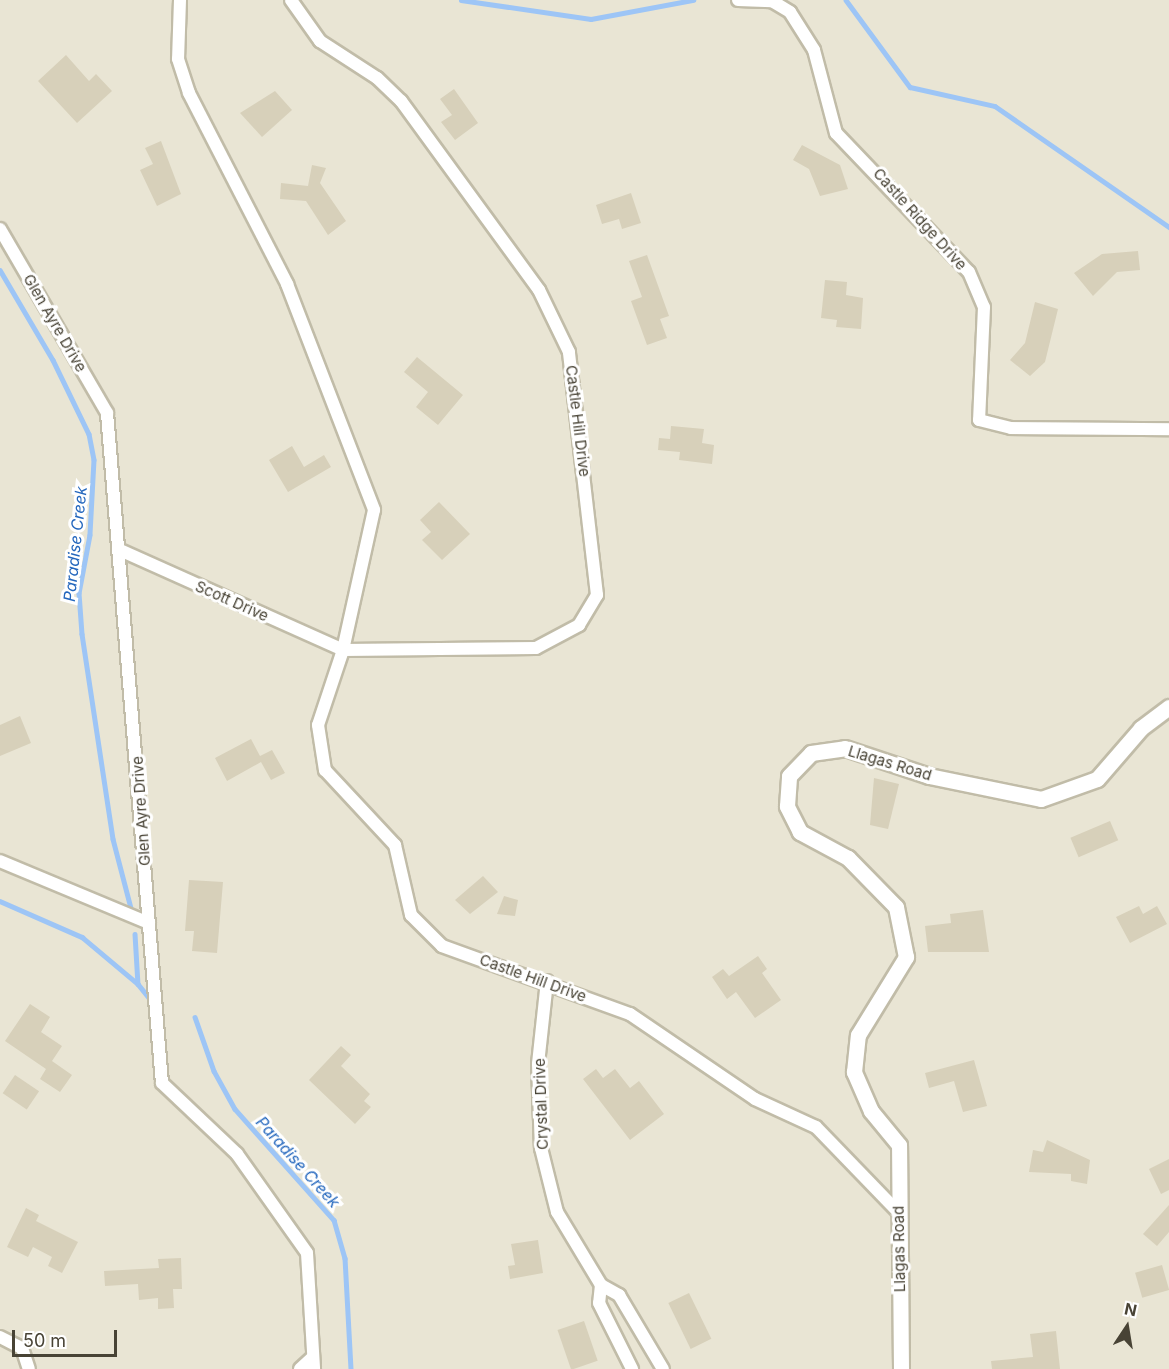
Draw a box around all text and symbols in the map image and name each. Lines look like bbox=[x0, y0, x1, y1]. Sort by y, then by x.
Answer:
street label: Castle Ridge Drive bbox=[870, 164, 970, 274]
street label: Glen Ayre Drive bbox=[20, 271, 90, 375]
street label: Castle Hill Drive bbox=[562, 364, 594, 478]
water label: Paradise Creek bbox=[59, 485, 91, 603]
street label: Scott Drive bbox=[193, 577, 271, 625]
street label: Llagas Road bbox=[846, 742, 934, 784]
street label: Glen Ayre Drive bbox=[128, 756, 154, 866]
street label: Castle Hill Drive bbox=[477, 950, 589, 1006]
street label: Crystal Drive bbox=[530, 1058, 552, 1150]
water label: Paradise Creek bbox=[252, 1112, 344, 1212]
street label: Llagas Road bbox=[889, 1206, 909, 1292]
north arrow bbox=[1097, 1297, 1157, 1357]
text: N bbox=[1123, 1298, 1139, 1320]
scale bar bbox=[15, 1318, 120, 1356]
text: 50 m bbox=[23, 1330, 66, 1351]

